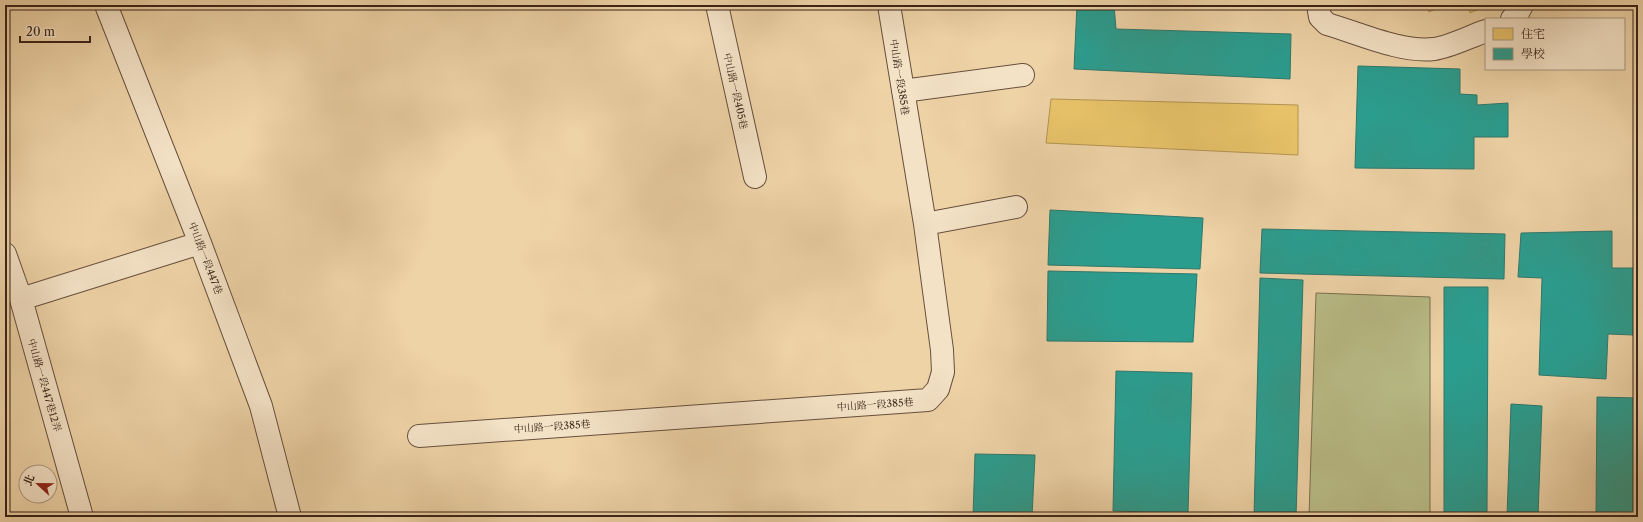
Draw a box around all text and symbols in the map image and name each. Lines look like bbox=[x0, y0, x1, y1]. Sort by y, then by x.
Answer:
scale bar bbox=[20, 18, 90, 44]
legend bbox=[1485, 18, 1625, 70]
text: 20 m bbox=[26, 24, 55, 39]
text: 住宅 bbox=[1521, 26, 1545, 41]
street label: 中山路一段385巷 bbox=[887, 38, 912, 116]
text: 學校 bbox=[1521, 46, 1545, 61]
street label: 中山路一段405巷 bbox=[720, 52, 751, 130]
street label: 中山路一段447巷 bbox=[186, 220, 225, 296]
street label: 中山路一段447巷12弄 bbox=[25, 337, 64, 433]
street label: 中山路一段385巷 bbox=[836, 395, 914, 414]
street label: 中山路一段385巷 bbox=[513, 417, 591, 436]
north arrow bbox=[18, 464, 58, 504]
text: 北 bbox=[20, 473, 37, 488]

